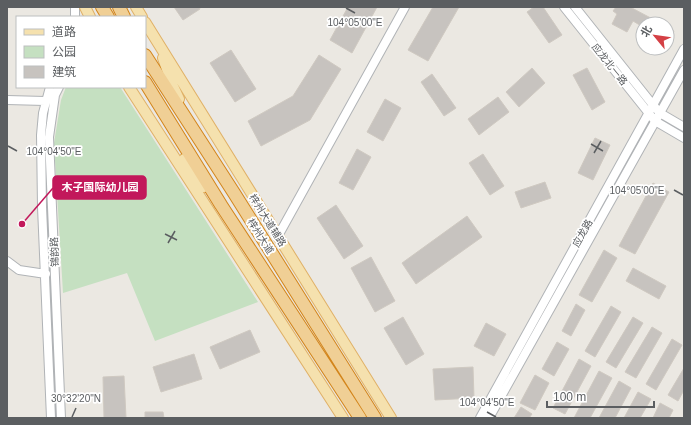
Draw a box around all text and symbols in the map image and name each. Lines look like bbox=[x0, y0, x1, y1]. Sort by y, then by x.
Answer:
legend bbox=[16, 16, 146, 88]
north arrow bbox=[635, 16, 675, 56]
text: 104°05'00"E bbox=[327, 17, 383, 28]
text: 北 bbox=[638, 23, 654, 39]
text: 道路 bbox=[52, 25, 76, 39]
street label: 应龙北一路 bbox=[590, 41, 630, 87]
text: 公园 bbox=[52, 45, 76, 59]
text: 建筑 bbox=[52, 65, 76, 79]
text: 104°04'50"E bbox=[26, 146, 82, 157]
callout: 木子国际幼儿园 bbox=[53, 176, 146, 199]
text: 木子国际幼儿园 bbox=[62, 181, 139, 193]
text: 104°05'00"E bbox=[609, 185, 665, 196]
street label: 梓州大道辅路 bbox=[247, 191, 289, 249]
street label: 梓州大道 bbox=[245, 216, 277, 256]
street label: 应龙路 bbox=[570, 217, 595, 249]
street label: 锦韵路 bbox=[48, 237, 61, 267]
scale bar bbox=[547, 383, 654, 409]
text: 100 m bbox=[553, 390, 586, 404]
text: 30°32'20"N bbox=[51, 393, 101, 404]
text: 104°04'50"E bbox=[459, 397, 515, 408]

